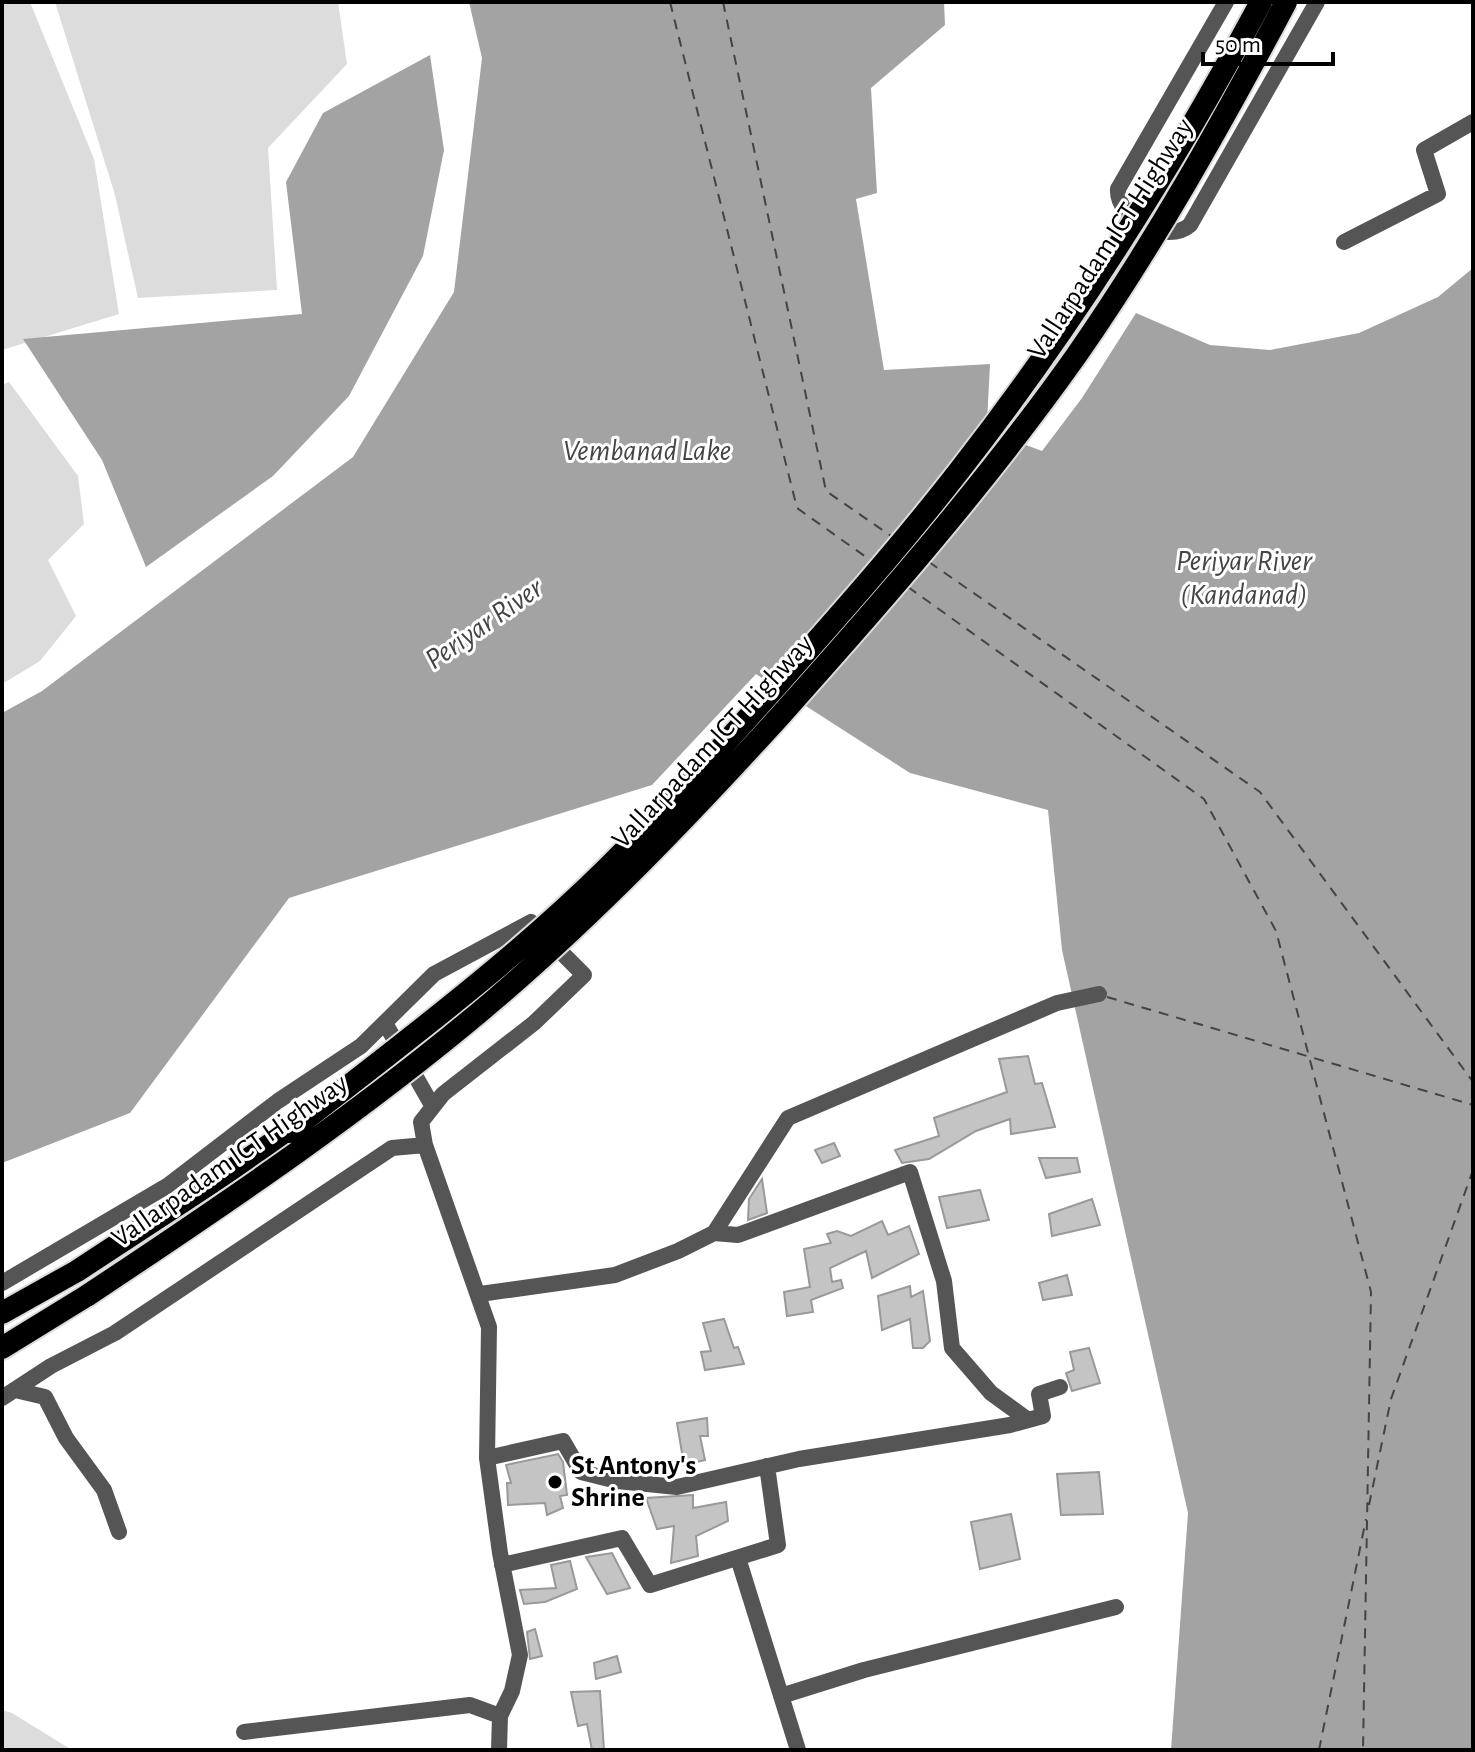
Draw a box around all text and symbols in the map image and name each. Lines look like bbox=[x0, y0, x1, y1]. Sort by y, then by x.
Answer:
scale bar bbox=[1203, 16, 1333, 66]
text: 50 m bbox=[1215, 33, 1261, 57]
street label: Vallarpadam ICT Highway bbox=[1023, 114, 1199, 364]
water label: Vembanad Lake bbox=[563, 436, 731, 466]
water label: Periyar River (Kandanad) bbox=[1176, 546, 1313, 610]
water label: Periyar River bbox=[420, 572, 549, 675]
street label: Vallarpadam ICT Highway bbox=[607, 630, 819, 854]
street label: Vallarpadam ICT Highway bbox=[107, 1069, 353, 1253]
place label: St Antony's Shrine bbox=[571, 1452, 696, 1512]
marker: St Antony's Shrine bbox=[546, 1473, 564, 1491]

